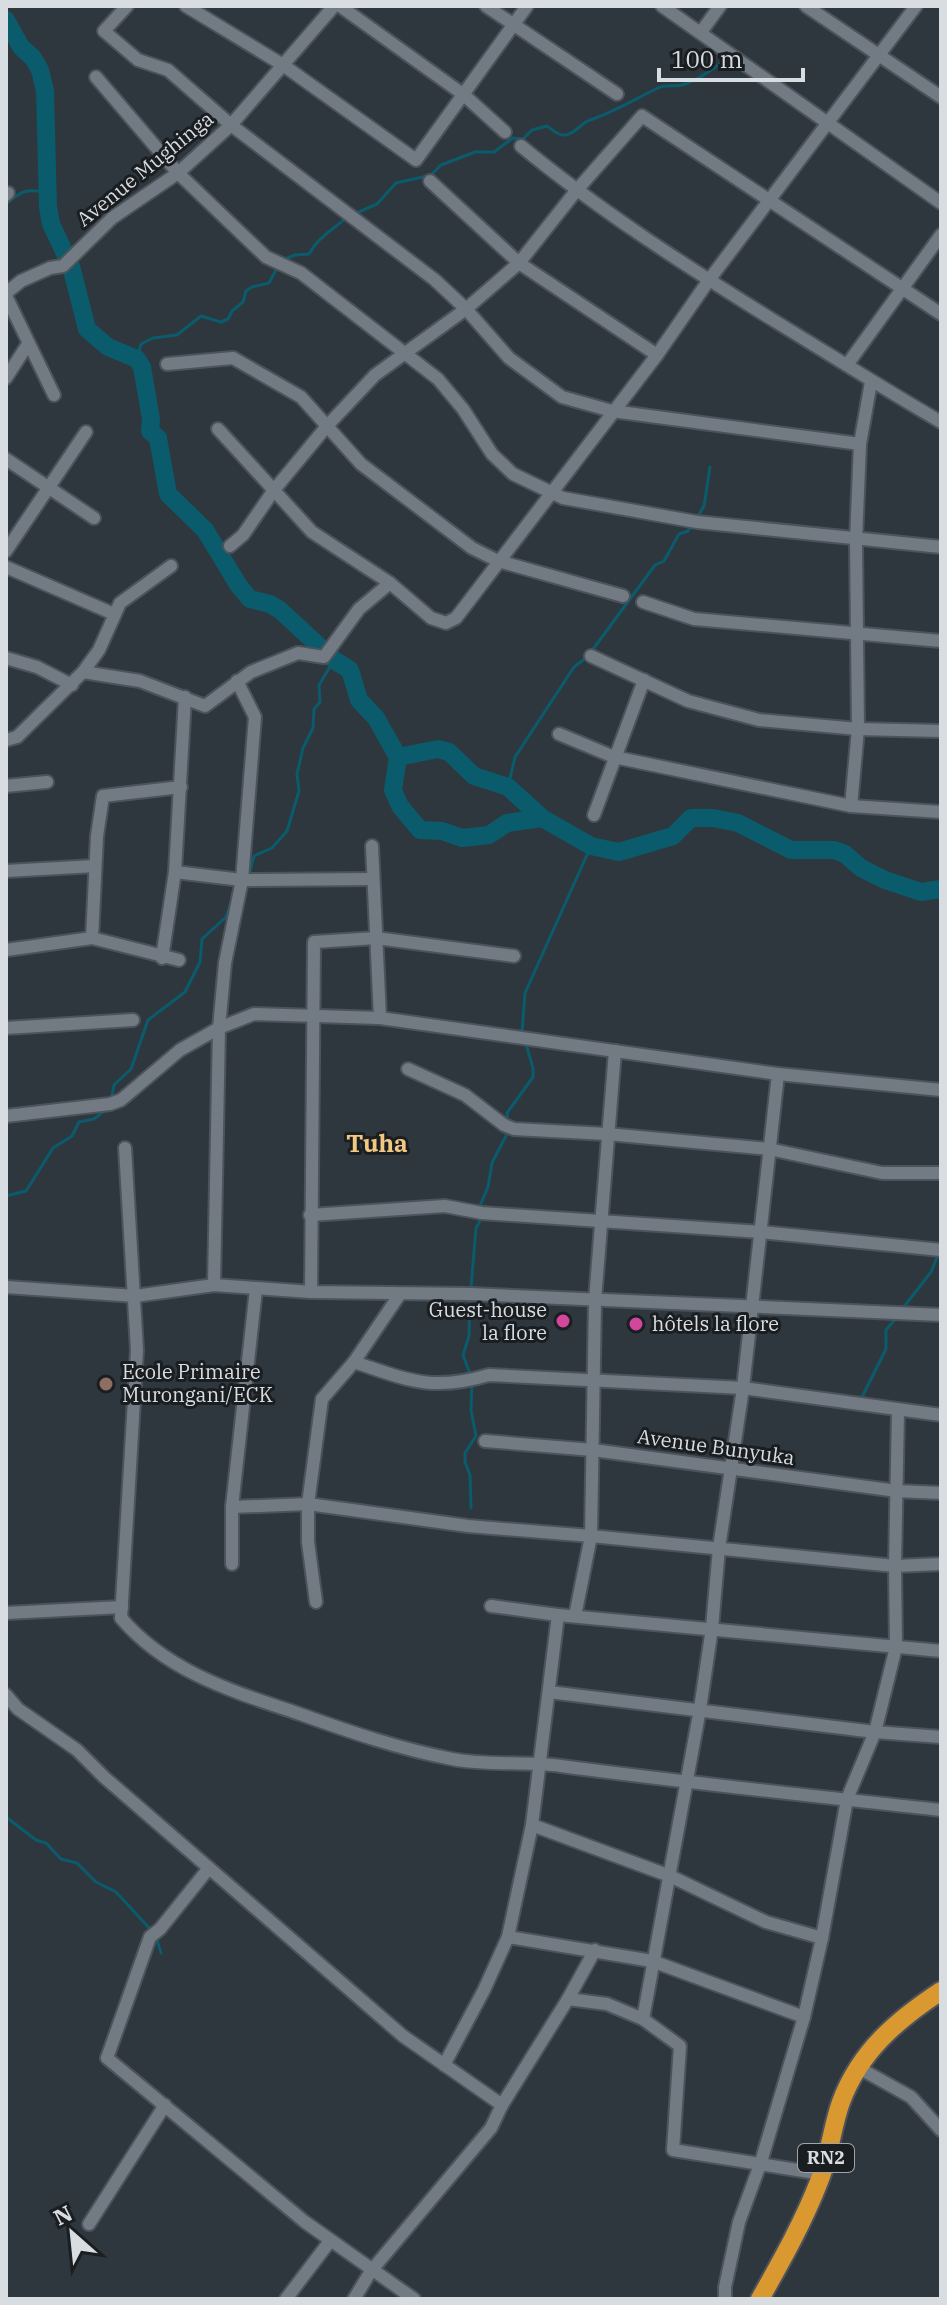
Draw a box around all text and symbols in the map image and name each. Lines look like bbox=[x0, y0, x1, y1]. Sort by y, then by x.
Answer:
scale bar bbox=[659, 32, 803, 82]
text: 100 m bbox=[671, 43, 743, 75]
street label: Avenue Mughinga bbox=[71, 105, 219, 232]
district label: Tuha bbox=[346, 1127, 408, 1159]
place label: Guest-house la flore bbox=[429, 1296, 547, 1346]
place label: hôtels la flore bbox=[652, 1310, 779, 1337]
marker: Guest-house la flore bbox=[554, 1312, 572, 1330]
marker: hôtels la flore bbox=[627, 1315, 645, 1333]
place label: Ecole Primaire Murongani/ECK bbox=[122, 1358, 273, 1408]
marker: Ecole Primaire Murongani/ECK bbox=[97, 1375, 115, 1393]
street label: Avenue Bunyuka bbox=[636, 1422, 797, 1471]
road number: RN2 bbox=[798, 2144, 854, 2172]
north arrow bbox=[32, 2193, 112, 2273]
text: N bbox=[48, 2198, 77, 2232]

